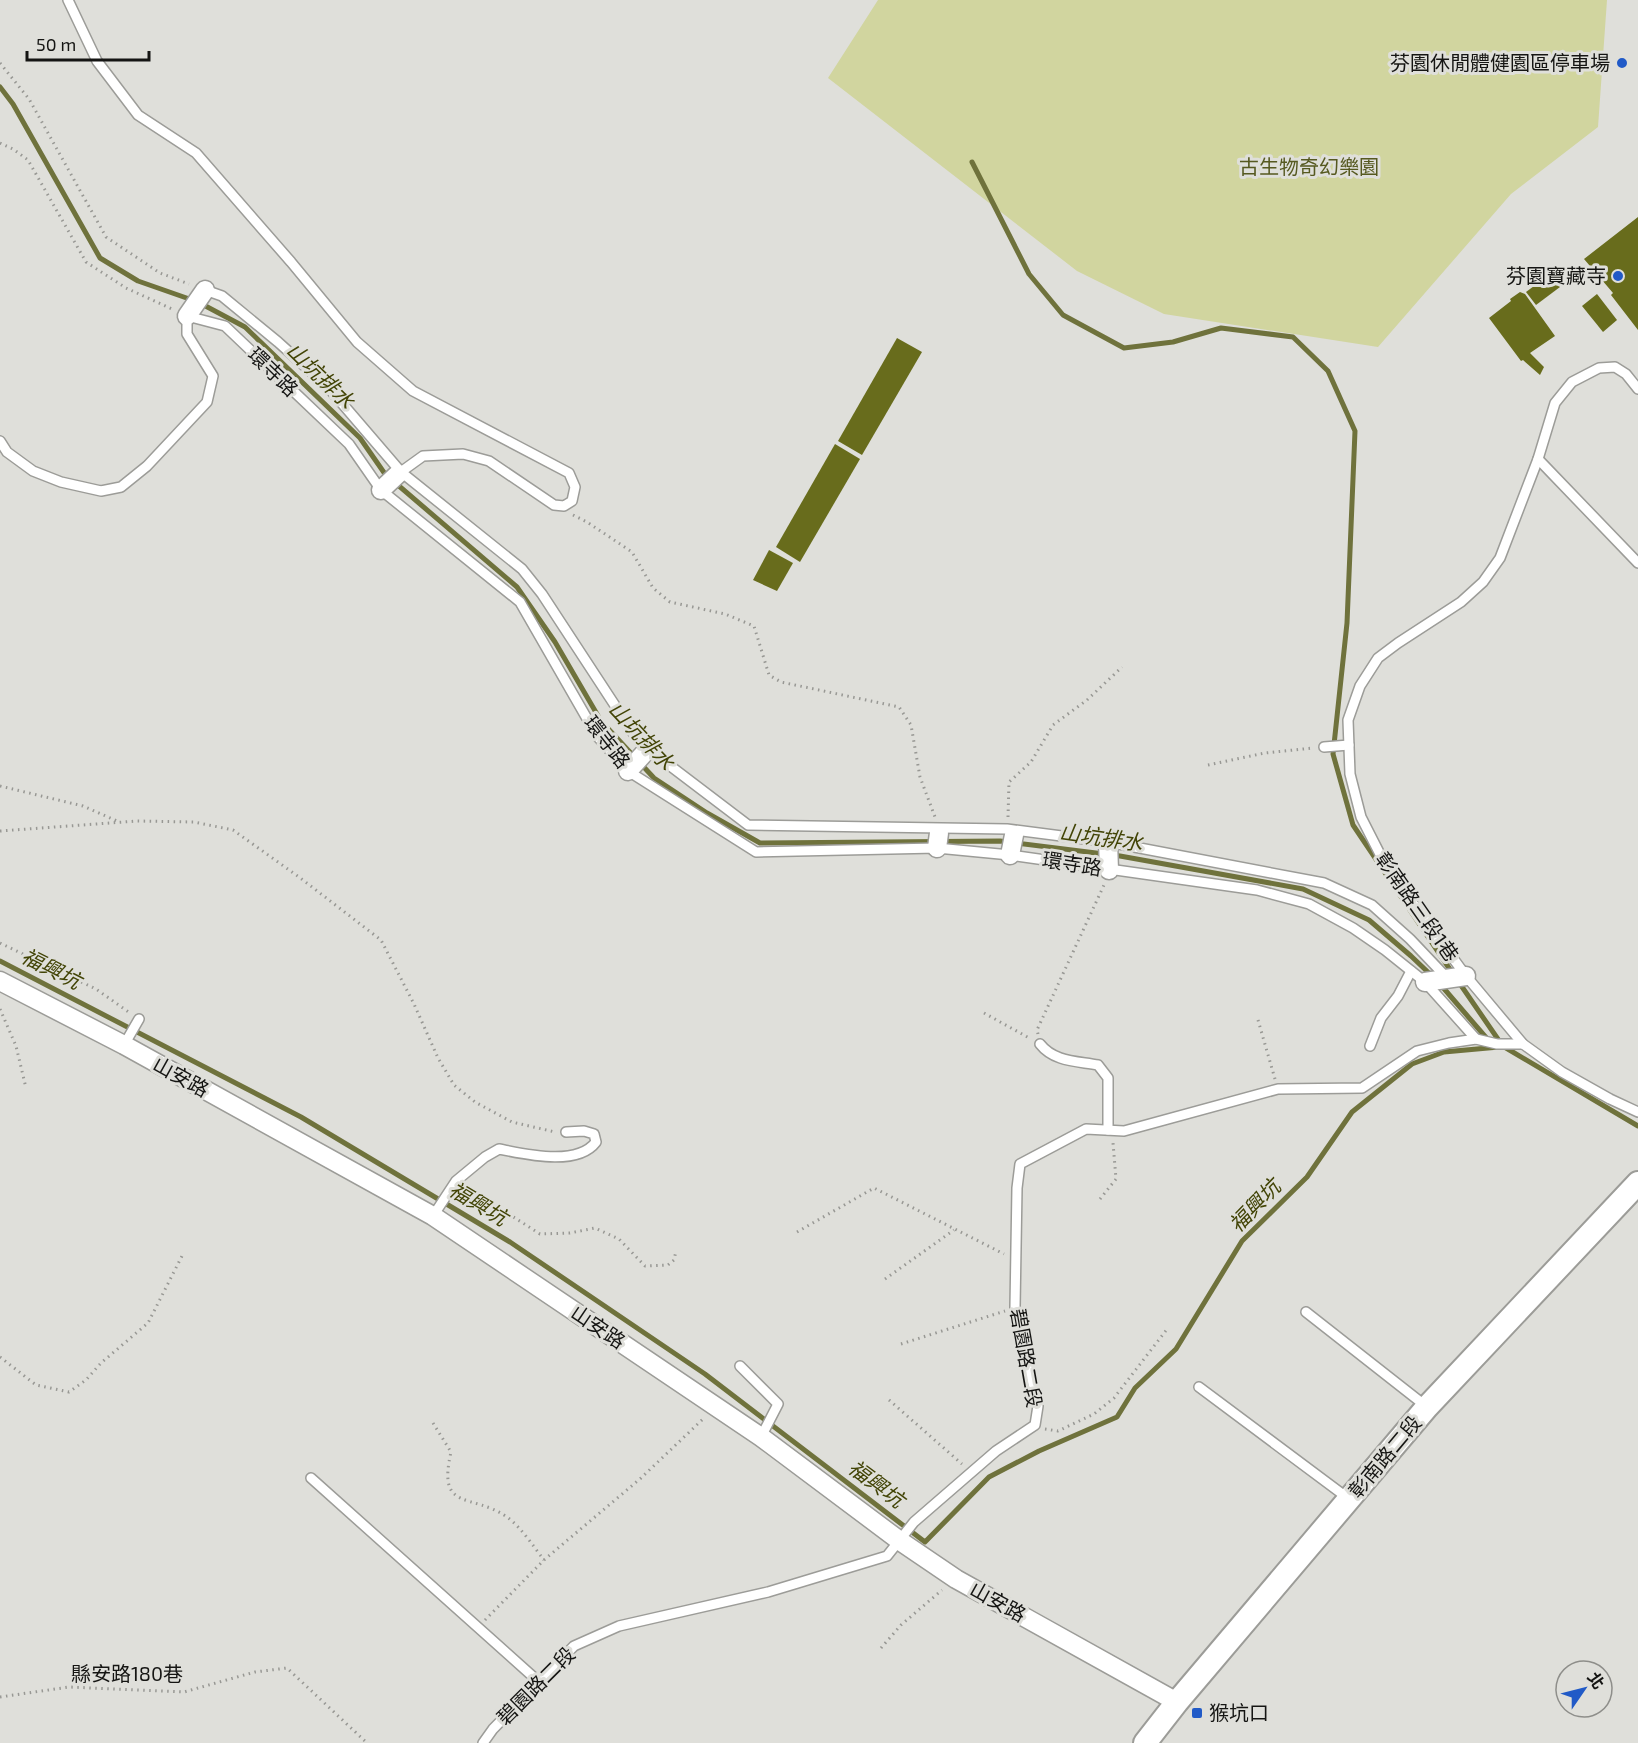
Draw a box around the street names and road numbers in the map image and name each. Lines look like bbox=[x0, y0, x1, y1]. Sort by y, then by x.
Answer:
street label: 環寺路 bbox=[244, 342, 304, 401]
street label: 環寺路 bbox=[580, 710, 636, 772]
street label: 環寺路 bbox=[1041, 846, 1104, 880]
street label: 彰南路三段1巷 bbox=[1371, 847, 1464, 966]
street label: 山安路 bbox=[149, 1051, 214, 1101]
street label: 山安路 bbox=[567, 1299, 630, 1353]
street label: 碧園路二段 bbox=[1006, 1307, 1047, 1409]
street label: 彰南路二段 bbox=[1343, 1410, 1426, 1502]
street label: 山安路 bbox=[966, 1576, 1031, 1626]
street label: 碧園路二段 bbox=[491, 1641, 579, 1729]
street label: 縣安路180巷 bbox=[71, 1661, 183, 1685]

